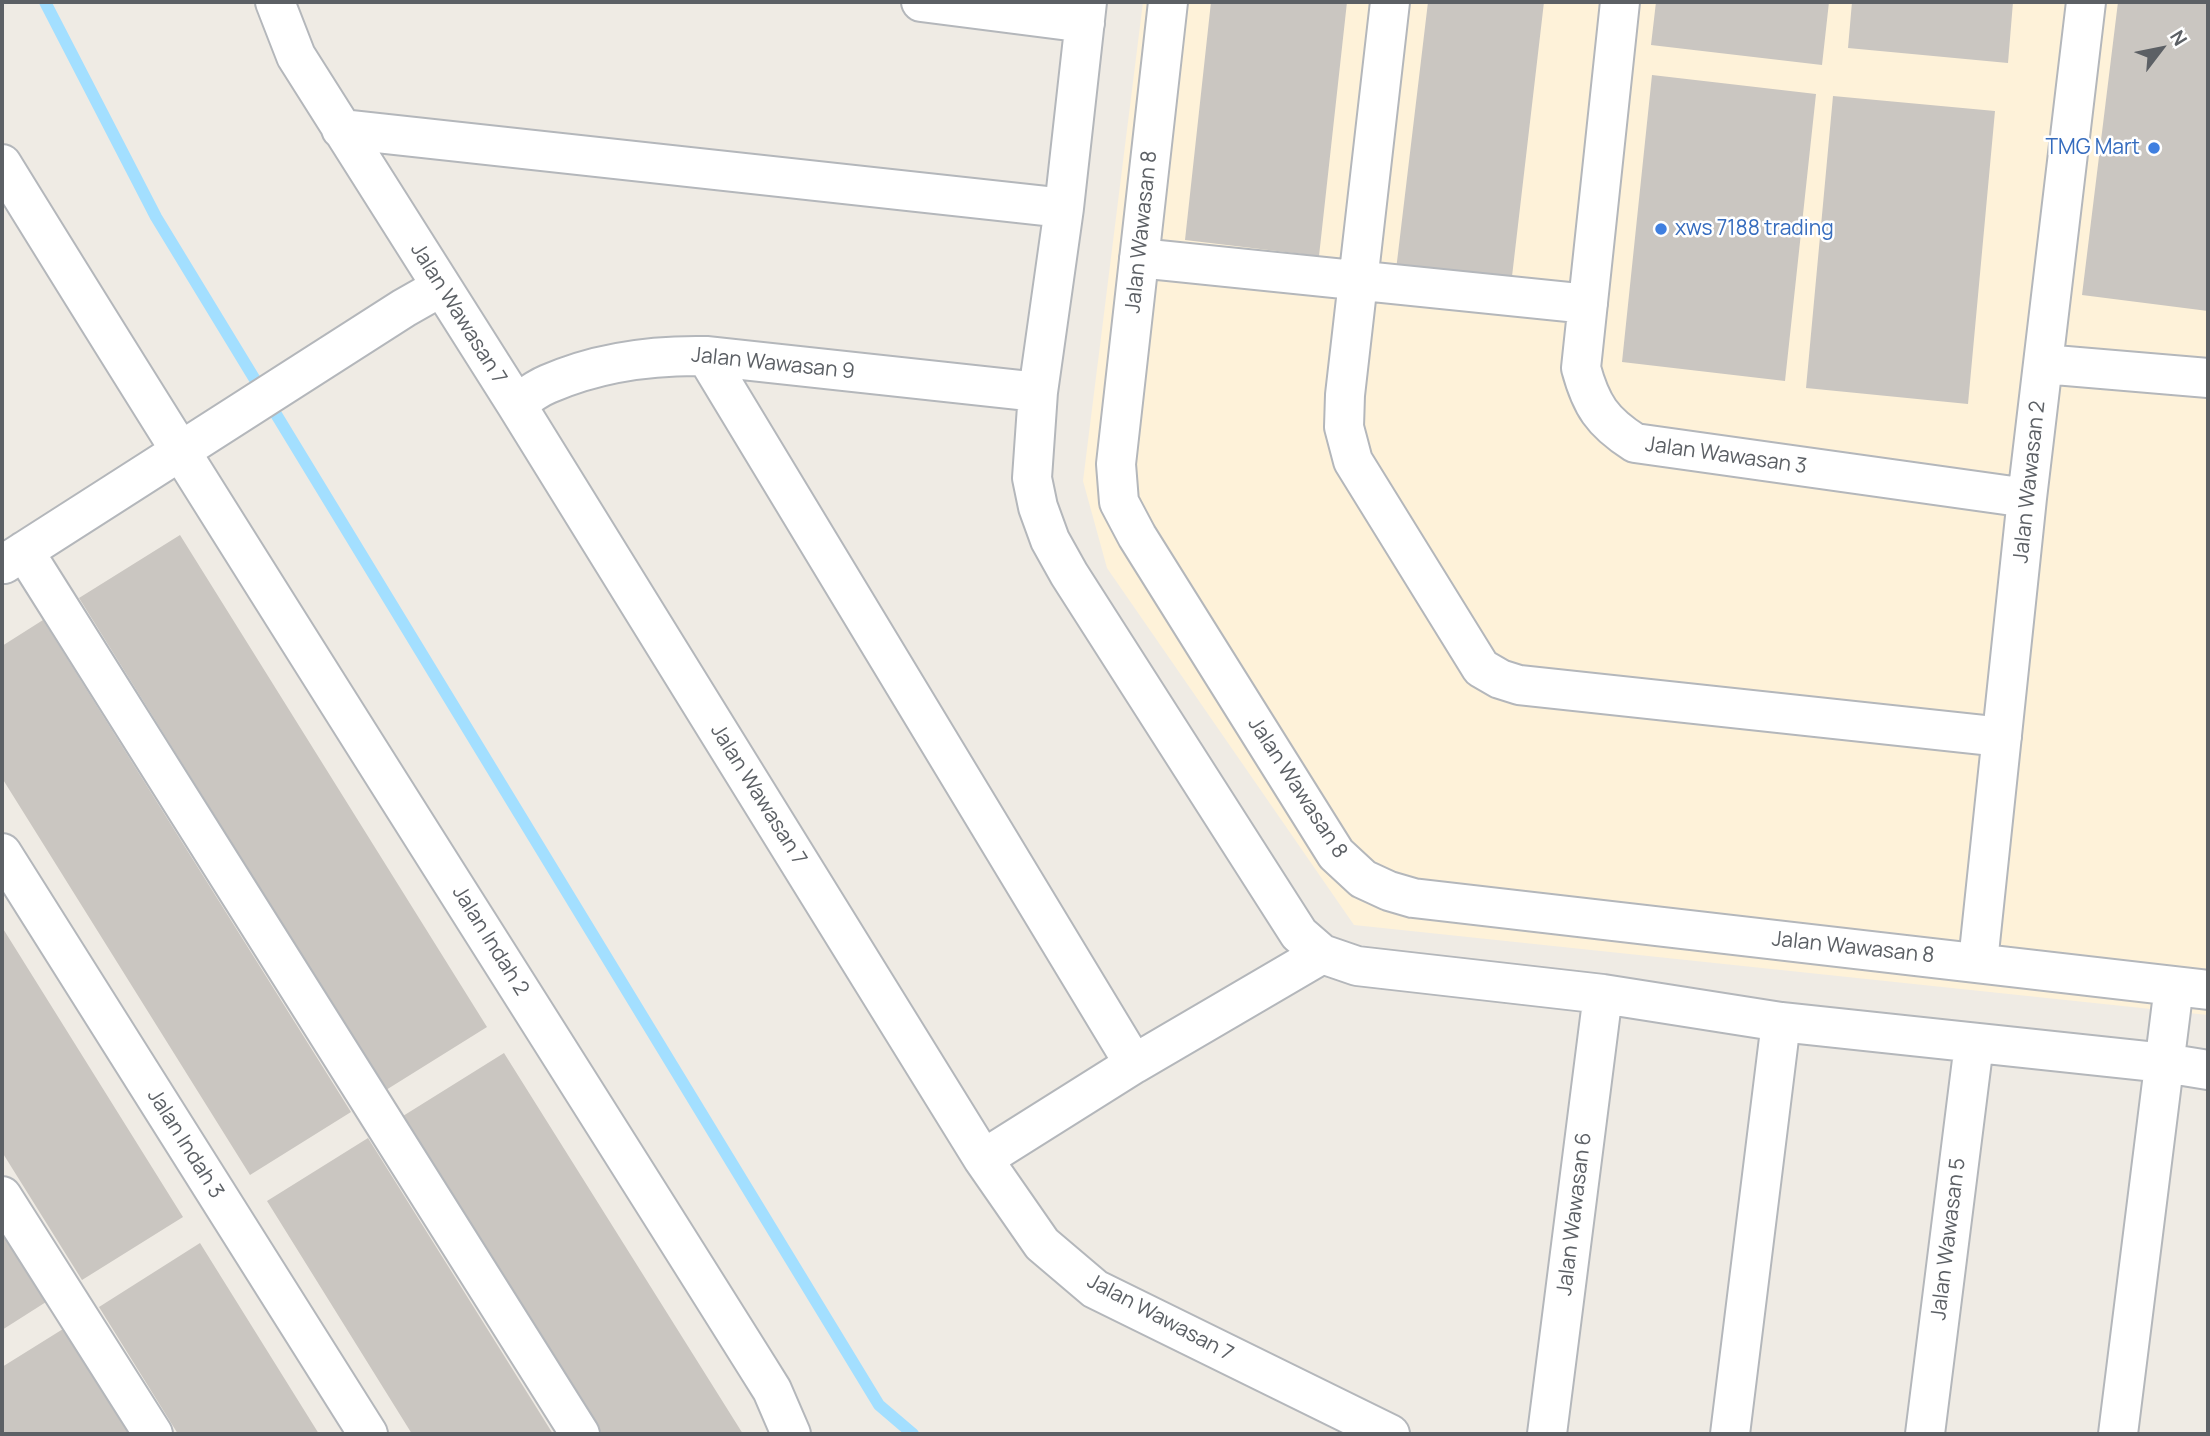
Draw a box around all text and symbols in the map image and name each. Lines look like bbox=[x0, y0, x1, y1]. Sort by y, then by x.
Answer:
north arrow bbox=[2126, 14, 2196, 84]
text: N bbox=[2164, 25, 2193, 51]
place label: TMG Mart bbox=[2046, 135, 2140, 161]
marker: TMG Mart bbox=[2146, 140, 2162, 156]
street label: Jalan Wawasan 8 bbox=[1121, 149, 1163, 315]
place label: xws 7188 trading bbox=[1675, 216, 1834, 242]
marker: xws 7188 trading bbox=[1653, 221, 1669, 237]
street label: Jalan Wawasan 7 bbox=[404, 239, 512, 389]
street label: Jalan Wawasan 9 bbox=[690, 343, 856, 385]
street label: Jalan Wawasan 2 bbox=[2009, 400, 2051, 564]
street label: Jalan Wawasan 3 bbox=[1644, 432, 1808, 480]
street label: Jalan Wawasan 8 bbox=[1242, 713, 1352, 863]
street label: Jalan Wawasan 7 bbox=[704, 720, 812, 870]
street label: Jalan Indah 2 bbox=[446, 881, 534, 1001]
street label: Jalan Wawasan 8 bbox=[1770, 927, 1936, 969]
street label: Jalan Indah 3 bbox=[141, 1085, 229, 1203]
street label: Jalan Wawasan 6 bbox=[1552, 1131, 1598, 1297]
street label: Jalan Wawasan 5 bbox=[1927, 1156, 1971, 1322]
street label: Jalan Wawasan 7 bbox=[1083, 1269, 1237, 1367]

